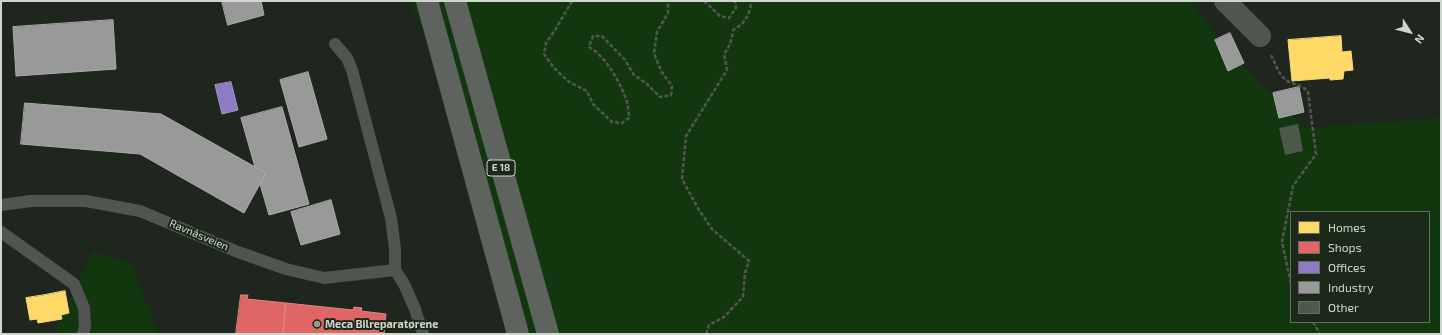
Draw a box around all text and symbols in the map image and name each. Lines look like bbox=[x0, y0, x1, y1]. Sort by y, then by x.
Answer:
north arrow bbox=[1390, 12, 1430, 52]
text: N bbox=[1413, 32, 1428, 46]
road number: E 18 bbox=[487, 160, 515, 176]
legend bbox=[1290, 211, 1430, 323]
street label: Ravnåsveien bbox=[167, 217, 231, 253]
text: Homes bbox=[1328, 220, 1366, 234]
text: Shops bbox=[1328, 240, 1362, 254]
text: Offices bbox=[1328, 260, 1365, 274]
text: Industry bbox=[1328, 280, 1374, 294]
text: Other bbox=[1328, 300, 1359, 314]
place label: Meca Bilreparatørene bbox=[325, 317, 438, 331]
marker: Meca Bilreparatørene bbox=[312, 319, 322, 329]

